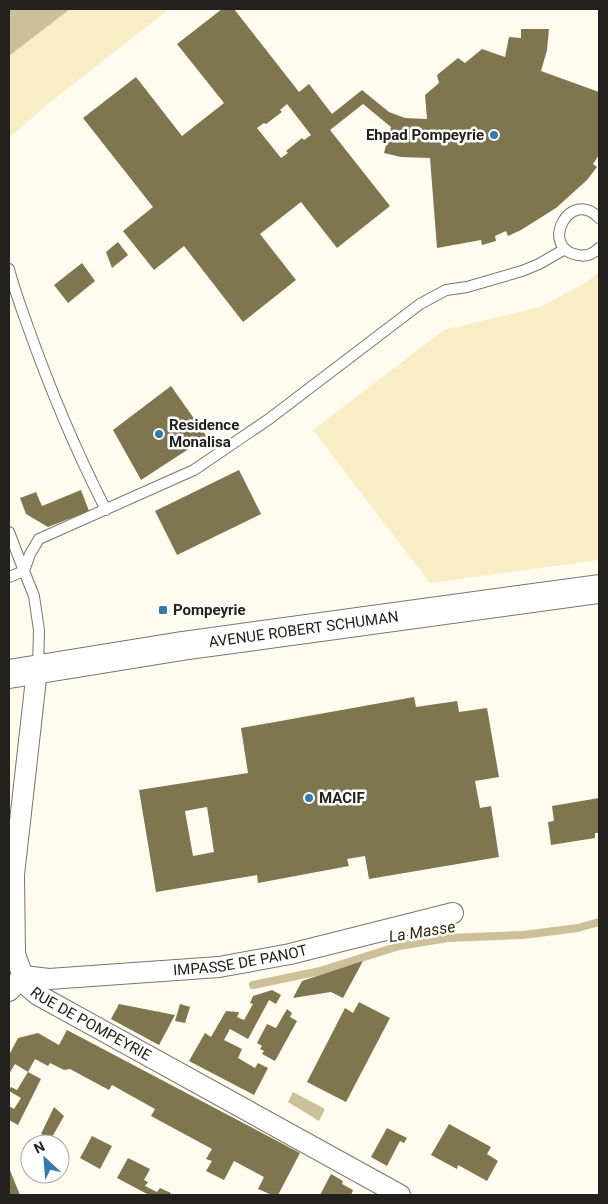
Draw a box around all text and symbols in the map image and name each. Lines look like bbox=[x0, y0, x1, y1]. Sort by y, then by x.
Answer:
place label: Ehpad Pompeyrie bbox=[366, 126, 484, 144]
marker: Ehpad Pompeyrie bbox=[488, 129, 500, 141]
place label: Residence Monalisa bbox=[169, 416, 239, 451]
marker: Residence Monalisa bbox=[153, 428, 165, 440]
place label: Pompeyrie bbox=[173, 601, 246, 619]
marker: Pompeyrie bbox=[157, 604, 169, 616]
street label: AVENUE ROBERT SCHUMAN bbox=[208, 608, 400, 651]
place label: MACIF bbox=[319, 789, 365, 807]
marker: MACIF bbox=[303, 792, 315, 804]
water label: La Masse bbox=[388, 917, 457, 946]
street label: IMPASSE DE PANOT bbox=[173, 941, 309, 979]
street label: RUE DE POMPEYRIE bbox=[27, 983, 155, 1065]
north arrow bbox=[20, 1134, 70, 1184]
text: N bbox=[31, 1138, 47, 1157]

